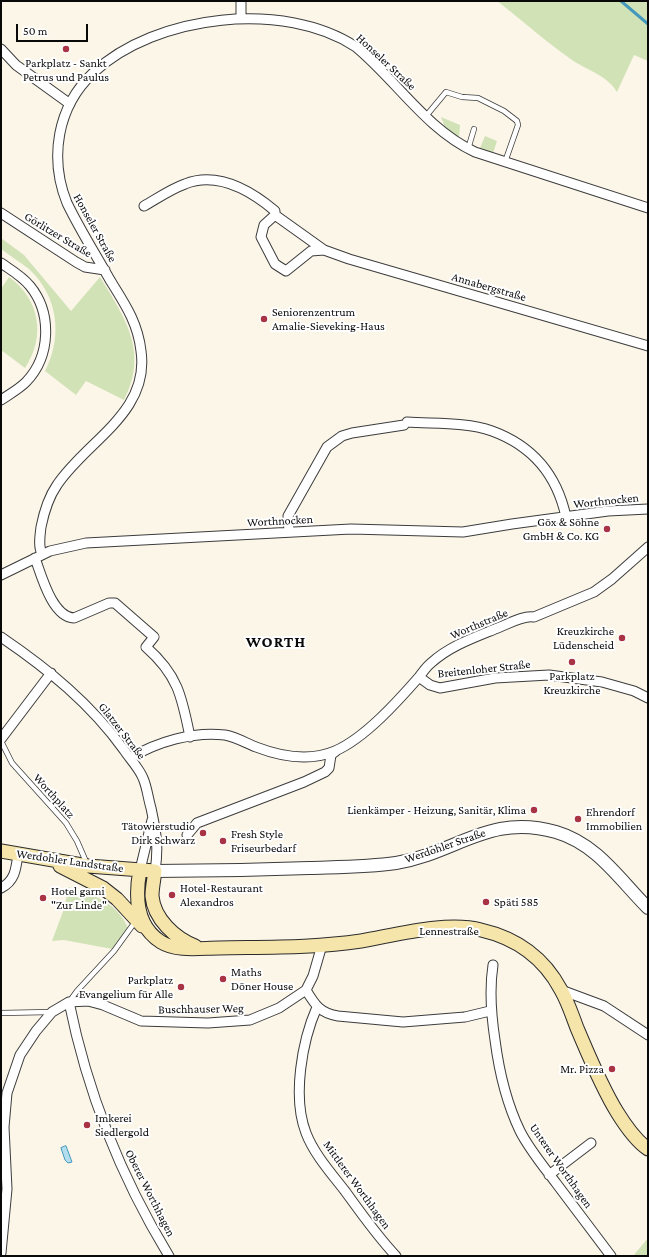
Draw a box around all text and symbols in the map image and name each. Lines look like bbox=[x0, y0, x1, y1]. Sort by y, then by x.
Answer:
scale bar bbox=[18, 16, 90, 42]
text: 50 m bbox=[23, 24, 47, 38]
street label: Honseler Straße bbox=[353, 31, 419, 93]
marker: Parkplatz - Sankt Petrus und Paulus bbox=[61, 44, 71, 54]
place label: Parkplatz - Sankt Petrus und Paulus bbox=[23, 56, 109, 84]
street label: Honseler Straße bbox=[70, 191, 120, 265]
street label: Görlitzer Straße bbox=[22, 209, 94, 261]
street label: Annabergstraße bbox=[450, 270, 528, 304]
place label: Seniorenzentrum Amalie-Sieveking-Haus bbox=[272, 305, 385, 333]
marker: Seniorenzentrum Amalie-Sieveking-Haus bbox=[259, 314, 269, 324]
street label: Worthnocken bbox=[573, 490, 639, 512]
street label: Worthnocken bbox=[247, 512, 313, 530]
place label: Göx & Söhne GmbH & Co. KG bbox=[523, 515, 599, 543]
marker: Göx & Söhne GmbH & Co. KG bbox=[602, 524, 612, 534]
street label: Worthstraße bbox=[448, 605, 510, 643]
place label: Kreuzkirche Lüdenscheid bbox=[553, 624, 614, 652]
district label: WORTH bbox=[246, 632, 306, 652]
marker: Kreuzkirche Lüdenscheid bbox=[617, 633, 627, 643]
street label: Breitenloher Straße bbox=[437, 657, 531, 681]
marker: Parkplatz Kreuzkirche bbox=[567, 657, 577, 667]
place label: Parkplatz Kreuzkirche bbox=[543, 669, 601, 697]
street label: Glatzer Straße bbox=[95, 700, 149, 762]
street label: Worthplatz bbox=[30, 771, 78, 821]
place label: Lienkämper - Heizung, Sanitär, Klima bbox=[347, 803, 526, 817]
marker: Lienkämper - Heizung, Sanitär, Klima bbox=[529, 805, 539, 815]
place label: Ehrendorf Immobilien bbox=[586, 805, 642, 833]
marker: Ehrendorf Immobilien bbox=[573, 814, 583, 824]
place label: Tätowierstudio Dirk Schwarz bbox=[122, 819, 195, 847]
street label: Werdohler Straße bbox=[403, 825, 487, 867]
place label: Fresh Style Friseurbedarf bbox=[231, 827, 296, 855]
marker: Tätowierstudio Dirk Schwarz bbox=[198, 828, 208, 838]
marker: Fresh Style Friseurbedarf bbox=[218, 836, 228, 846]
street label: Werdohler Landstraße bbox=[16, 846, 124, 876]
place label: Hotel-Restaurant Alexandros bbox=[180, 881, 263, 909]
place label: Hotel garni "Zur Linde" bbox=[51, 884, 107, 912]
marker: Hotel-Restaurant Alexandros bbox=[167, 890, 177, 900]
marker: Hotel garni "Zur Linde" bbox=[38, 893, 48, 903]
place label: Späti 585 bbox=[494, 895, 538, 909]
marker: Späti 585 bbox=[481, 897, 491, 907]
street label: Lennestraße bbox=[419, 924, 479, 938]
place label: Maths Döner House bbox=[231, 965, 293, 993]
place label: Parkplatz Evangelium für Alle bbox=[79, 973, 173, 1001]
marker: Maths Döner House bbox=[218, 974, 228, 984]
marker: Parkplatz Evangelium für Alle bbox=[176, 982, 186, 992]
street label: Buschhauser Weg bbox=[158, 1001, 244, 1017]
place label: Mr. Pizza bbox=[560, 1062, 604, 1076]
marker: Mr. Pizza bbox=[607, 1064, 617, 1074]
place label: Imkerei Siedlergold bbox=[95, 1111, 149, 1139]
marker: Imkerei Siedlergold bbox=[82, 1120, 92, 1130]
street label: Unterer Worthhagen bbox=[526, 1121, 596, 1211]
street label: Mittlerer Worthhagen bbox=[320, 1138, 394, 1232]
street label: Oberer Worthhagen bbox=[122, 1147, 178, 1239]

